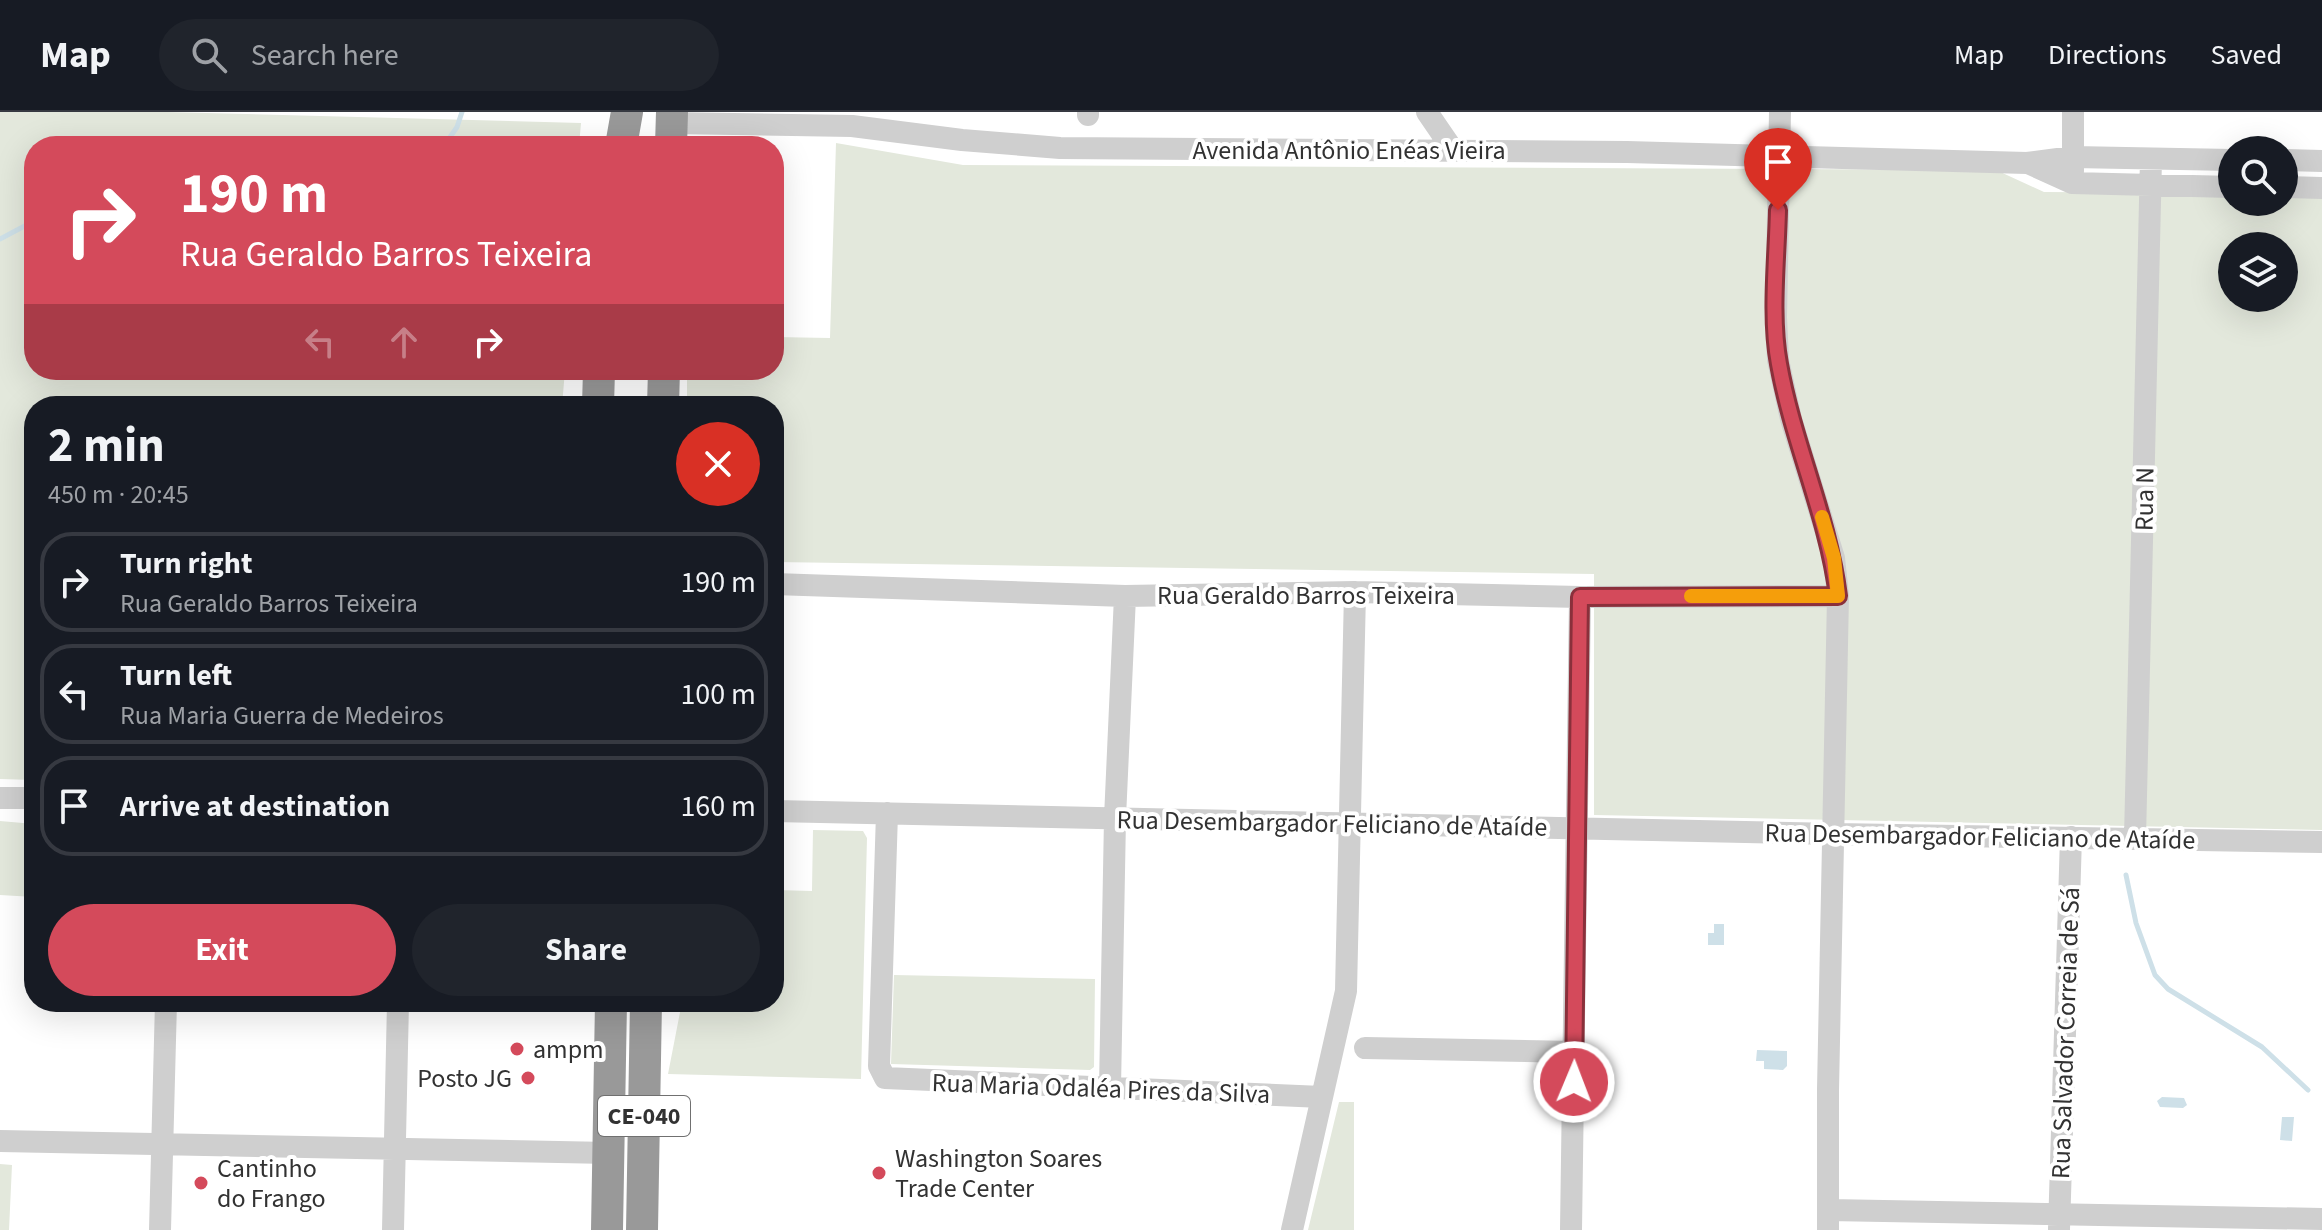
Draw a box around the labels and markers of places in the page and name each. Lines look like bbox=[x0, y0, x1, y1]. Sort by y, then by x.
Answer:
pin bbox=[1744, 128, 1812, 210]
place label: ampm bbox=[533, 1031, 604, 1068]
marker: ampm bbox=[508, 1040, 526, 1058]
place label: Posto JG bbox=[417, 1060, 512, 1097]
marker: Posto JG bbox=[519, 1069, 537, 1087]
place label: Washington Soares Trade Center bbox=[895, 1140, 1102, 1207]
place label: Cantinho do Frango bbox=[217, 1150, 326, 1217]
marker: Washington Soares Trade Center bbox=[870, 1164, 888, 1182]
marker: Cantinho do Frango bbox=[192, 1174, 210, 1192]

